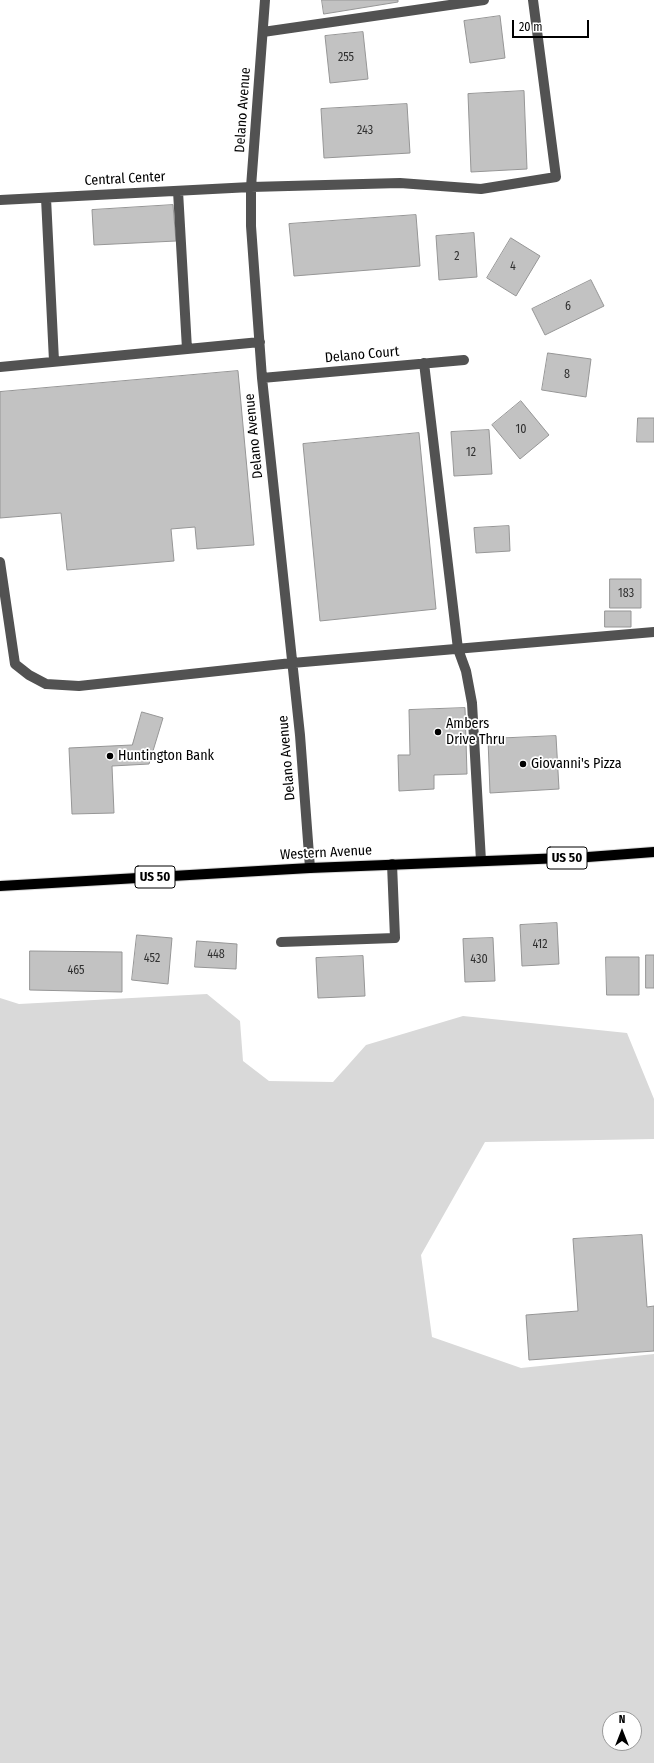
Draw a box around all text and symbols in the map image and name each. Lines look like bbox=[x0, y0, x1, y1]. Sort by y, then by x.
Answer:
scale bar bbox=[514, 12, 591, 38]
text: 20 m bbox=[519, 20, 543, 34]
house number: 255 bbox=[338, 51, 354, 65]
street label: Delano Avenue bbox=[232, 67, 254, 153]
house number: 243 bbox=[357, 124, 373, 138]
street label: Central Center bbox=[84, 168, 166, 190]
house number: 2 bbox=[454, 250, 460, 264]
house number: 4 bbox=[510, 260, 516, 274]
house number: 6 bbox=[565, 300, 571, 314]
street label: Delano Court bbox=[324, 343, 400, 367]
house number: 8 bbox=[564, 368, 570, 382]
street label: Delano Avenue bbox=[241, 393, 267, 479]
house number: 10 bbox=[516, 423, 526, 437]
house number: 12 bbox=[466, 446, 476, 460]
house number: 183 bbox=[618, 587, 634, 601]
street label: Delano Avenue bbox=[275, 715, 299, 801]
place label: Ambers Drive Thru bbox=[446, 716, 505, 748]
marker: Ambers Drive Thru bbox=[433, 727, 443, 737]
place label: Huntington Bank bbox=[118, 748, 214, 764]
marker: Huntington Bank bbox=[105, 751, 115, 761]
place label: Giovanni's Pizza bbox=[531, 756, 622, 772]
marker: Giovanni's Pizza bbox=[518, 759, 528, 769]
street label: Western Avenue bbox=[280, 842, 372, 864]
road number: US 50 bbox=[547, 847, 587, 869]
road number: US 50 bbox=[135, 866, 175, 888]
house number: 412 bbox=[532, 938, 548, 952]
house number: 448 bbox=[207, 948, 225, 962]
house number: 452 bbox=[144, 952, 160, 966]
house number: 430 bbox=[470, 953, 488, 967]
house number: 465 bbox=[67, 964, 85, 978]
north arrow bbox=[602, 1711, 642, 1751]
text: N bbox=[619, 1713, 625, 1726]

